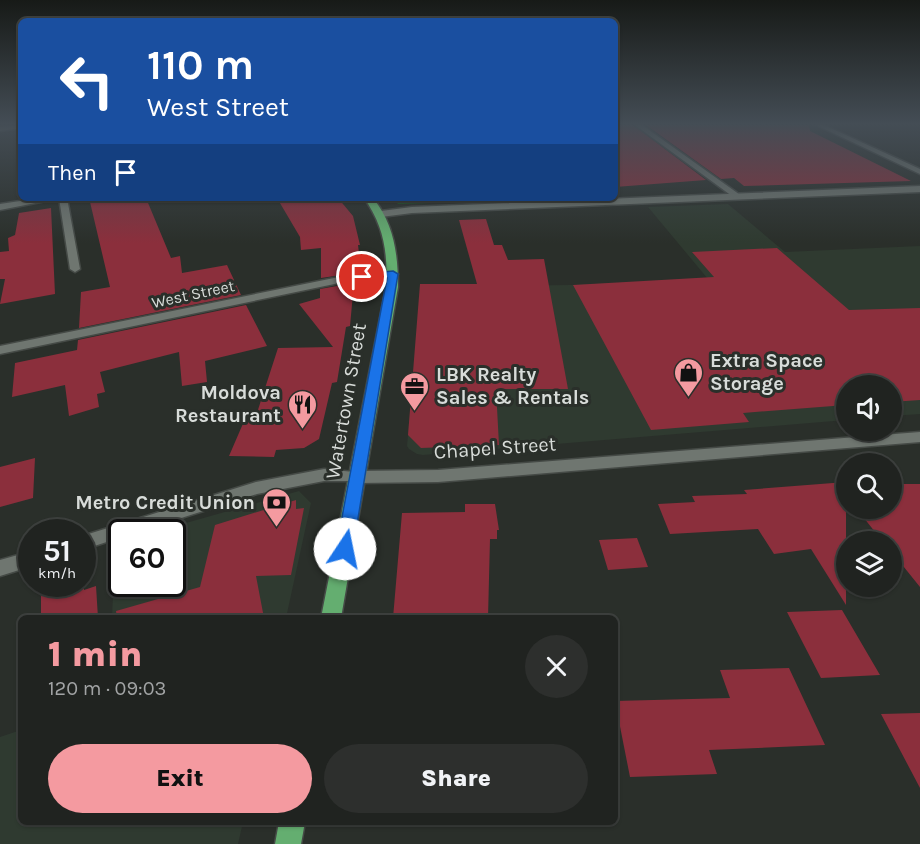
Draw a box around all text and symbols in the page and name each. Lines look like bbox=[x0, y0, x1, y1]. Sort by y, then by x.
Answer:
text: 110 m bbox=[147, 40, 254, 90]
icon: left bbox=[48, 42, 126, 120]
text: West Street bbox=[147, 91, 289, 123]
icon: arrive bbox=[109, 156, 142, 189]
text: Then bbox=[48, 160, 97, 186]
pin bbox=[336, 251, 387, 302]
icon: arrive bbox=[345, 260, 378, 293]
street label: West Street bbox=[150, 276, 236, 312]
street label: Watertown Street bbox=[321, 321, 371, 481]
place label: Extra Space Storage bbox=[710, 349, 823, 395]
shop icon: Extra Space Storage bbox=[673, 356, 705, 398]
place label: LBK Realty Sales & Rentals bbox=[436, 363, 589, 409]
office icon: LBK Realty Sales & Rentals bbox=[399, 370, 431, 412]
map controls bbox=[836, 375, 902, 597]
button: sound bbox=[836, 375, 902, 441]
place label: Moldova Restaurant bbox=[175, 381, 281, 427]
restaurant icon: Moldova Restaurant bbox=[286, 388, 318, 430]
street label: Chapel Street bbox=[433, 432, 557, 464]
button: search bbox=[836, 453, 902, 519]
bank icon: Metro Credit Union bbox=[260, 486, 292, 528]
place label: Metro Credit Union bbox=[75, 491, 255, 514]
position arrow bbox=[313, 517, 377, 581]
speed limit sign: 60 bbox=[108, 519, 186, 597]
button: layers bbox=[836, 531, 902, 597]
text: 51 bbox=[43, 533, 71, 569]
text: km/h bbox=[38, 564, 76, 582]
text: 1 min bbox=[48, 633, 142, 675]
button: close bbox=[525, 635, 588, 698]
text: 120 m · 09:03 bbox=[48, 677, 166, 700]
button: Exit bbox=[48, 744, 312, 813]
button: Share bbox=[324, 744, 588, 813]

